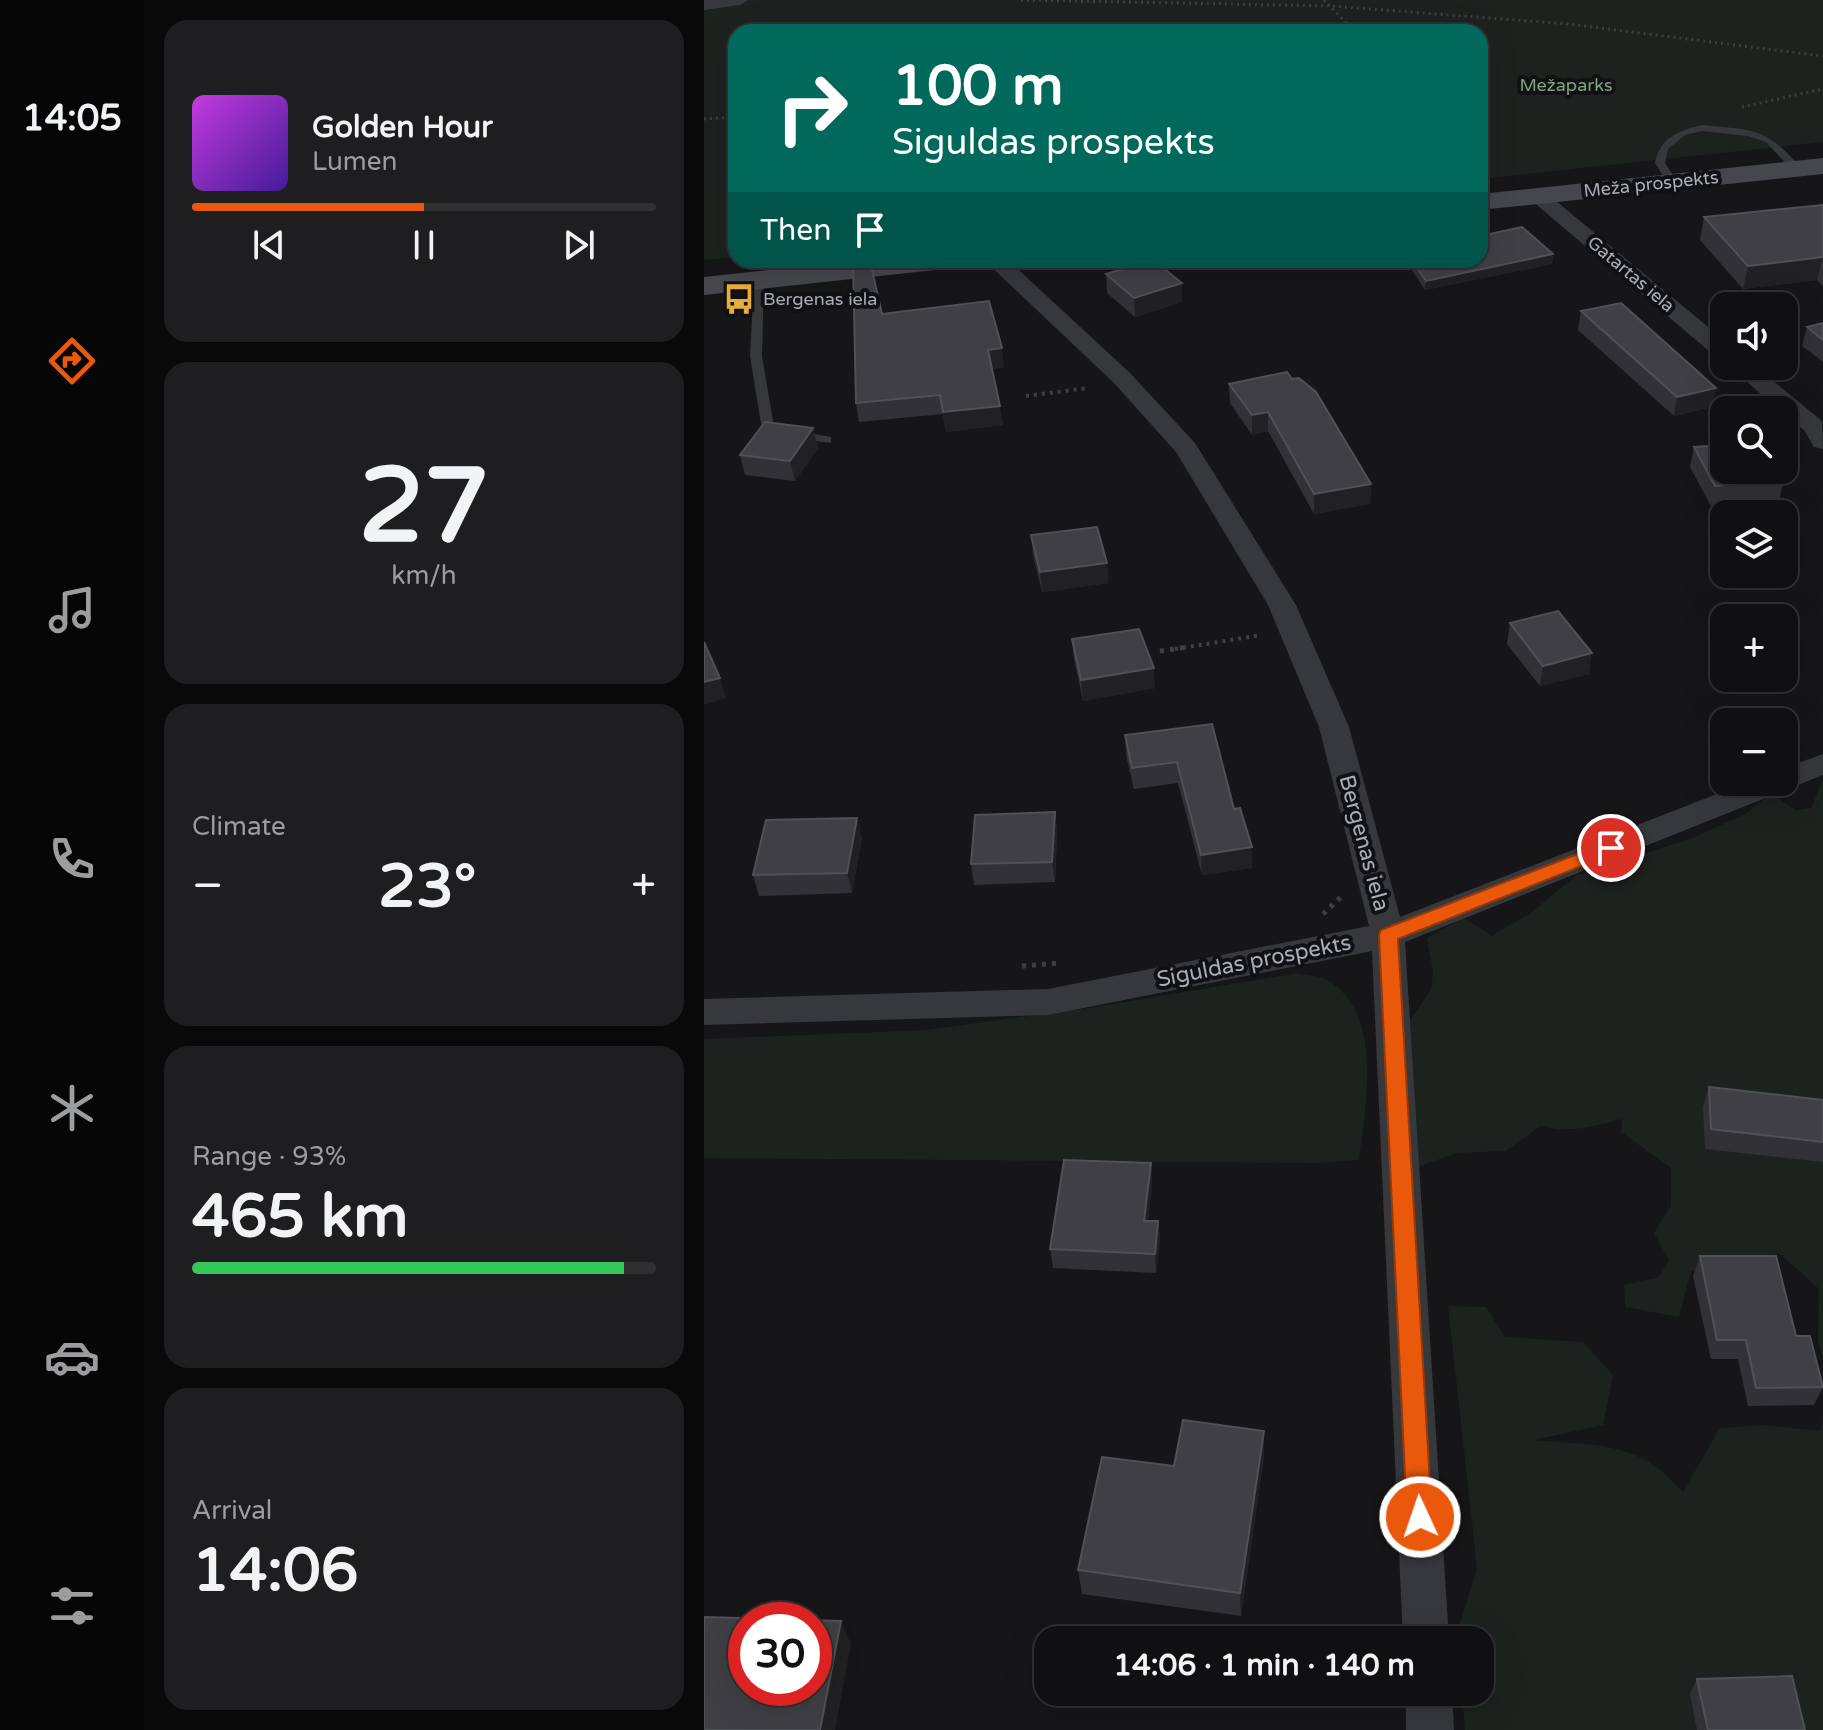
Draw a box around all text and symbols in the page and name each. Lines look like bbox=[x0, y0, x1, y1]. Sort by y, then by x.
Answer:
text: 100 m bbox=[892, 53, 1063, 120]
icon: right bbox=[760, 56, 864, 160]
park label: Mežaparks bbox=[1519, 74, 1613, 96]
text: 14:05 bbox=[22, 97, 122, 140]
text: Golden Hour bbox=[312, 109, 493, 146]
text: Siguldas prospekts bbox=[892, 121, 1215, 164]
text: Lumen bbox=[312, 146, 397, 177]
street label: Meža prospekts bbox=[1582, 166, 1720, 202]
icon: arrive bbox=[848, 208, 892, 252]
text: Then bbox=[760, 212, 832, 249]
icon: previous bbox=[247, 223, 291, 267]
icon: pause bbox=[402, 223, 446, 267]
icon: next bbox=[557, 223, 601, 267]
street label: Gatartas iela bbox=[1583, 231, 1679, 317]
bus stop icon: Bergenas iela bbox=[722, 282, 756, 316]
place label: Bergenas iela bbox=[763, 288, 877, 310]
map controls bbox=[1710, 292, 1798, 796]
button: sound bbox=[1710, 292, 1798, 380]
icon: directions bbox=[44, 333, 100, 389]
button: search bbox=[1710, 396, 1798, 484]
text: 27 bbox=[359, 445, 489, 570]
button: layers bbox=[1710, 500, 1798, 588]
text: km/h bbox=[391, 560, 457, 591]
icon: music bbox=[44, 582, 100, 638]
button: + bbox=[1710, 604, 1798, 692]
button: − bbox=[1710, 708, 1798, 796]
street label: Bergenas iela bbox=[1333, 772, 1395, 914]
text: Climate bbox=[192, 811, 286, 842]
pin bbox=[1577, 814, 1645, 882]
icon: arrive bbox=[1589, 826, 1633, 870]
icon: phone bbox=[44, 831, 100, 887]
text: 23° bbox=[378, 851, 476, 923]
text: − bbox=[192, 860, 223, 913]
text: + bbox=[631, 860, 656, 913]
street label: Siguldas prospekts bbox=[1155, 929, 1353, 993]
icon: climate bbox=[44, 1080, 100, 1136]
text: Range · 93% bbox=[192, 1141, 346, 1172]
text: 465 km bbox=[192, 1181, 408, 1253]
icon: car bbox=[44, 1329, 100, 1385]
position arrow bbox=[1378, 1475, 1462, 1559]
text: Arrival bbox=[192, 1495, 272, 1526]
text: 14:06 bbox=[192, 1535, 358, 1607]
icon: filters bbox=[44, 1578, 100, 1634]
speed limit sign: 30 bbox=[728, 1602, 832, 1706]
text: 14:06 · 1 min · 140 m bbox=[1113, 1647, 1415, 1684]

